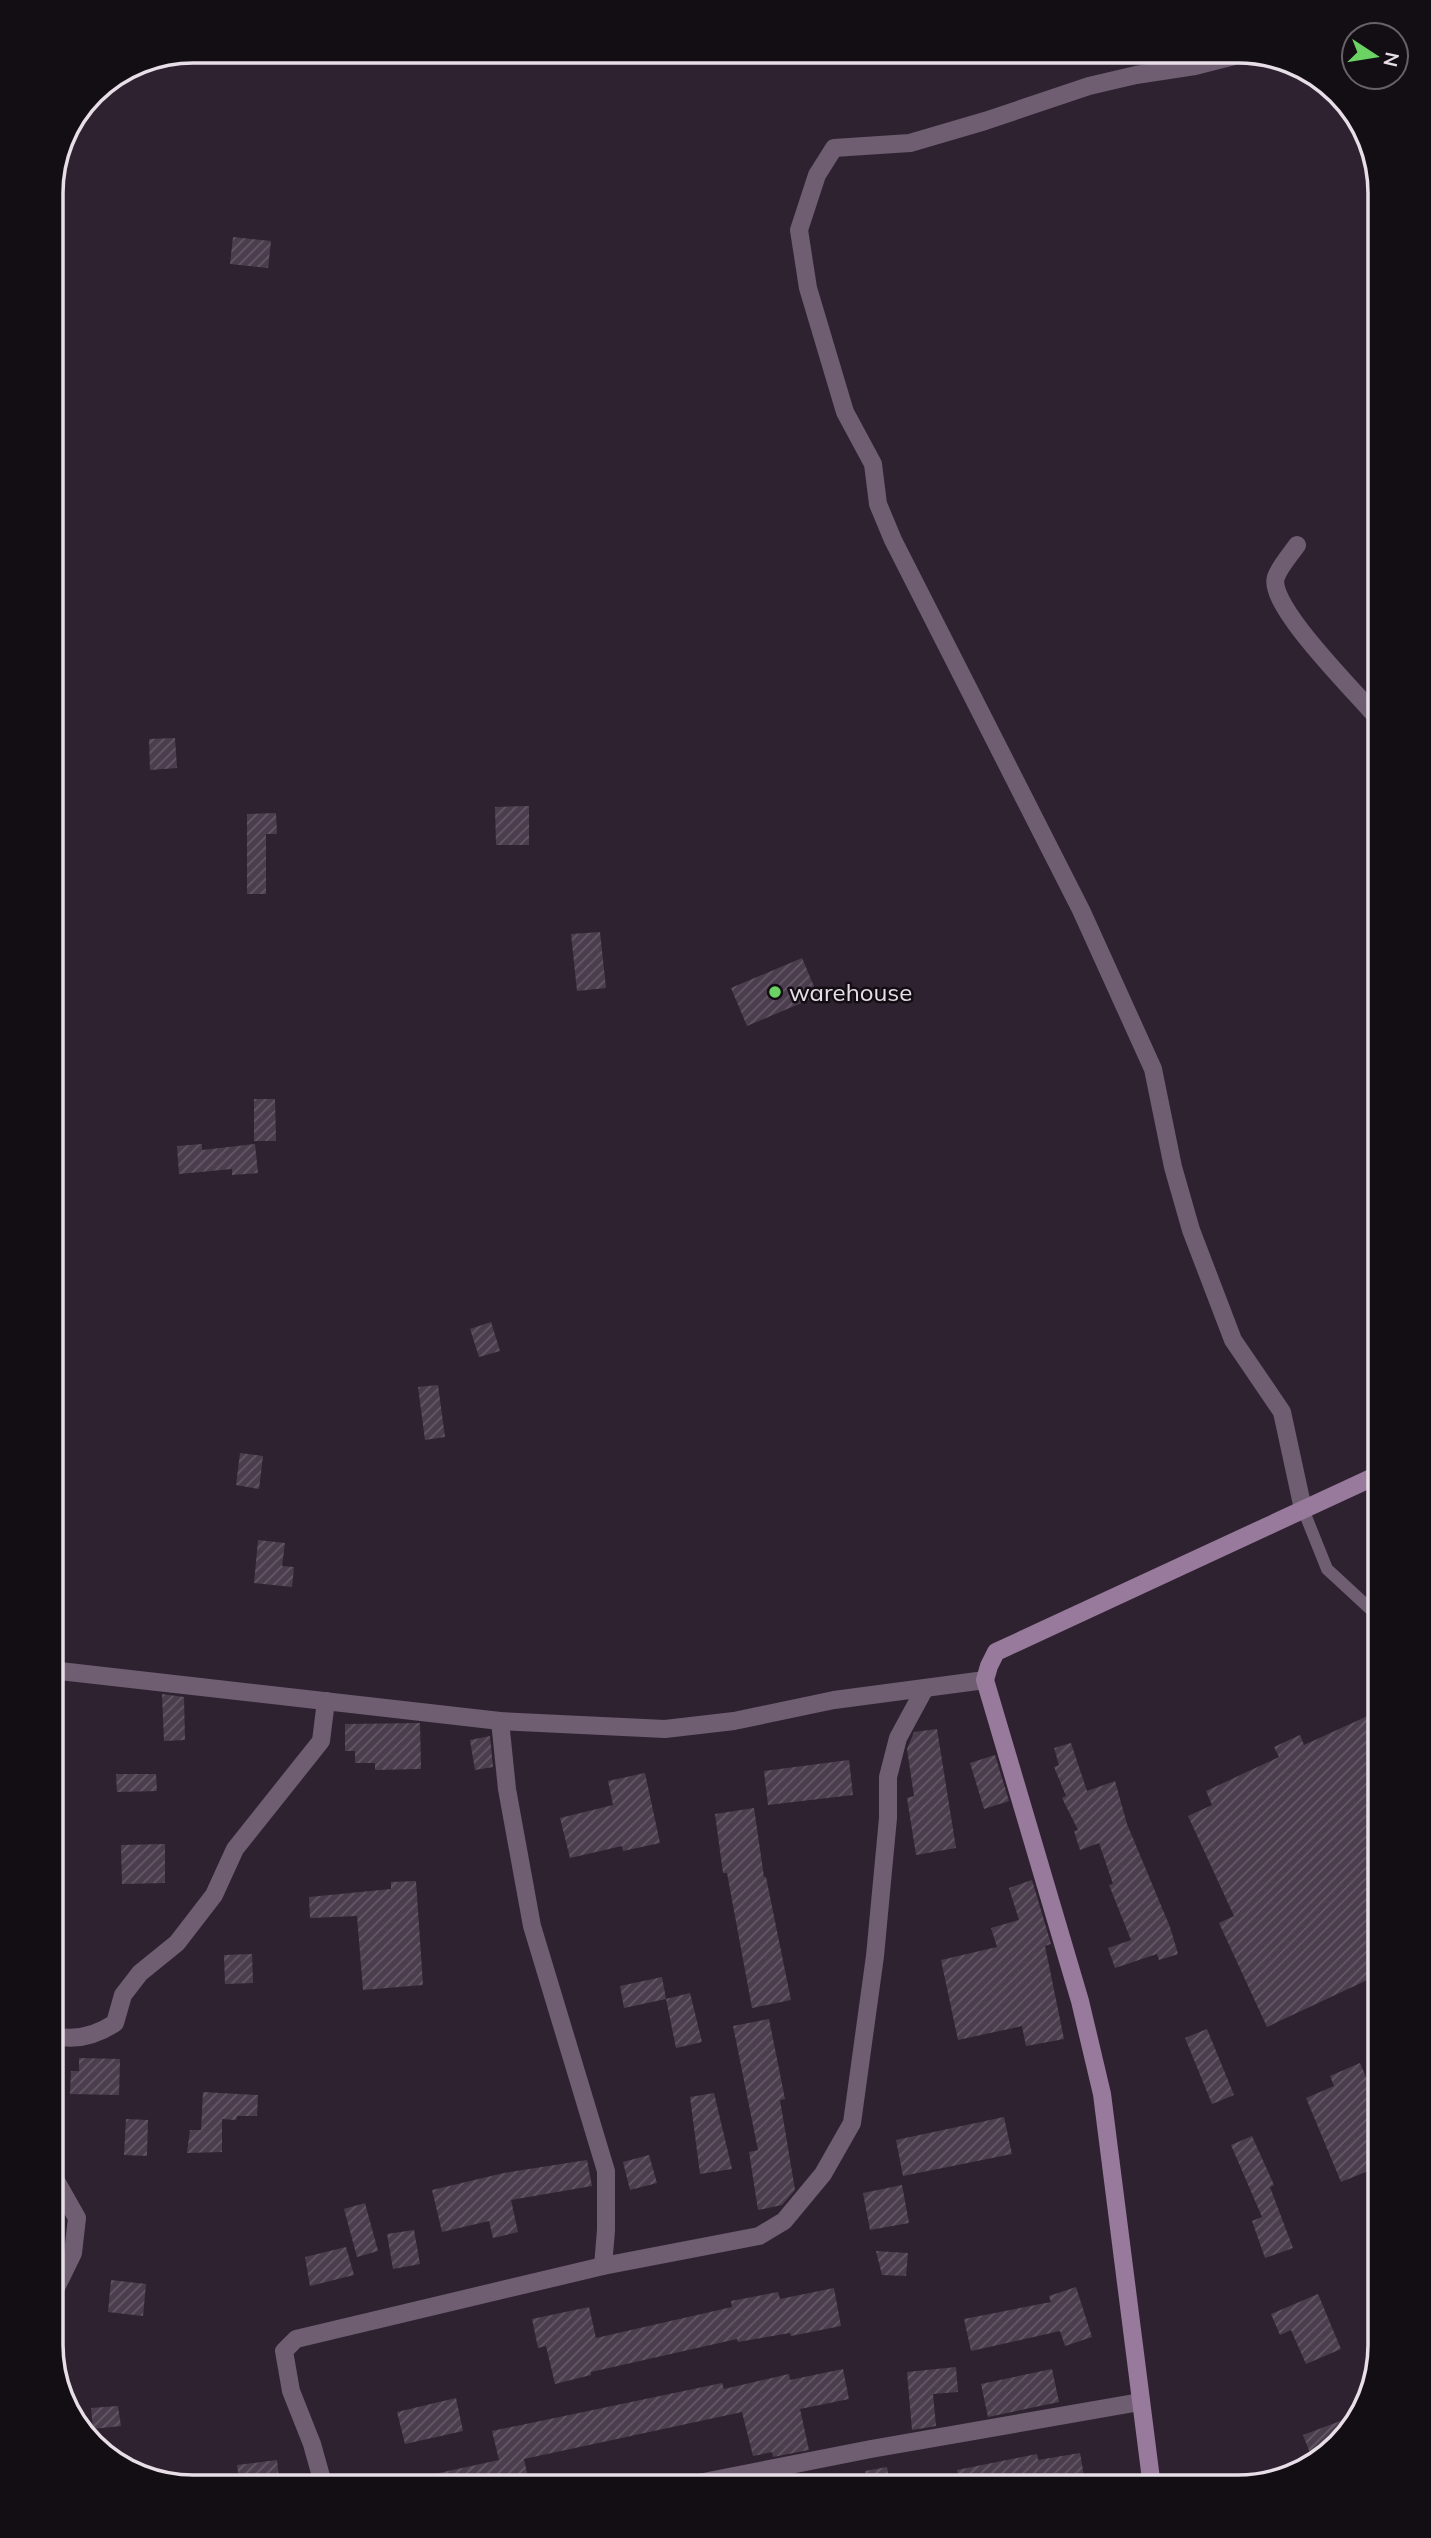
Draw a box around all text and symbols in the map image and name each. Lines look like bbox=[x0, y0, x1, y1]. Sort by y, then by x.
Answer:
north arrow bbox=[1340, 21, 1410, 91]
text: N bbox=[1378, 50, 1405, 69]
place label: warehouse bbox=[789, 977, 912, 1007]
marker: warehouse bbox=[767, 984, 783, 1000]

